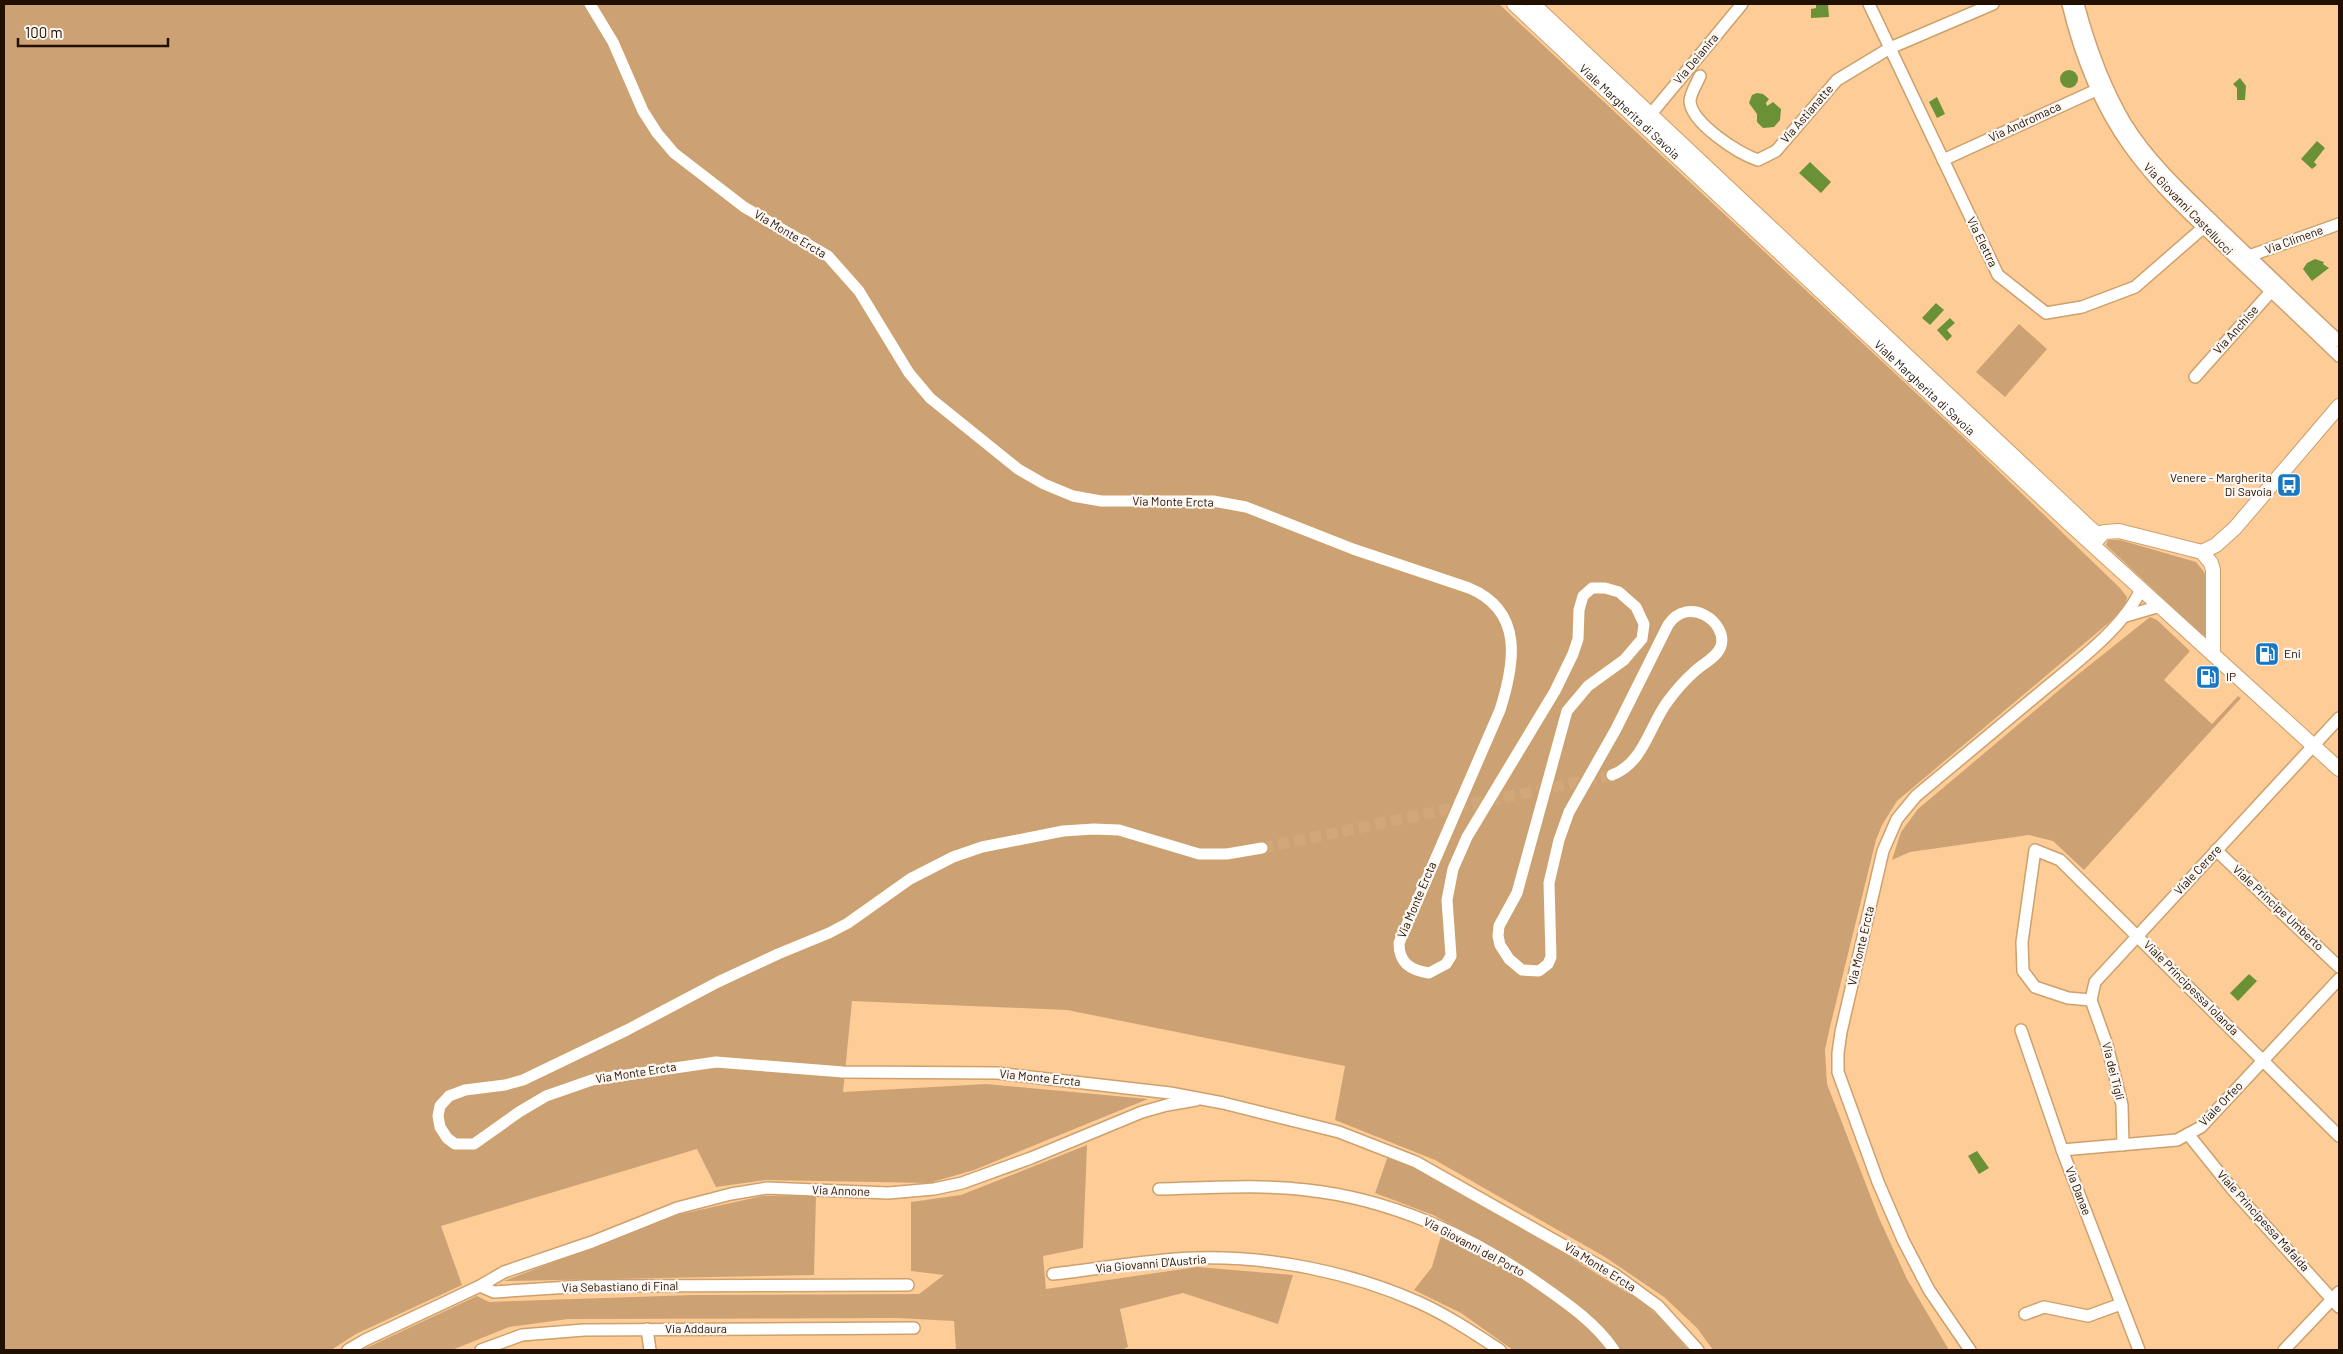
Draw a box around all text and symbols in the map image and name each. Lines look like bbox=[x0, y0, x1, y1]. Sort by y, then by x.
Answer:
scale bar bbox=[18, 15, 168, 47]
text: 100 m bbox=[25, 23, 63, 41]
street label: Via Deianira bbox=[1670, 30, 1720, 86]
street label: Viale Margherita di Savoia bbox=[1577, 61, 1683, 162]
street label: Via Astianatte bbox=[1777, 81, 1835, 145]
street label: Via Andromaca bbox=[1986, 98, 2063, 144]
street label: Via Giovanni Castellucci bbox=[2141, 159, 2236, 257]
street label: Via Monte Ercta bbox=[752, 206, 829, 260]
street label: Via Elettra bbox=[1965, 214, 2001, 269]
street label: Via Climene bbox=[2263, 222, 2325, 256]
street label: Via Anchise bbox=[2210, 302, 2261, 356]
street label: Viale Margherita di Savoia bbox=[1872, 337, 1978, 438]
place label: Venere - Margherita Di Savoia bbox=[2170, 470, 2272, 498]
bus stop icon: Venere - Margherita Di Savoia bbox=[2276, 472, 2302, 498]
street label: Via Monte Ercta bbox=[1132, 493, 1214, 509]
fuel station icon: Eni bbox=[2254, 641, 2280, 667]
place label: Eni bbox=[2284, 646, 2301, 660]
fuel station icon: IP bbox=[2195, 664, 2221, 690]
place label: IP bbox=[2226, 669, 2236, 683]
street label: Viale Cerere bbox=[2171, 842, 2224, 897]
street label: Via Monte Ercta bbox=[1394, 859, 1438, 940]
street label: Viale Principe Umberto bbox=[2230, 862, 2327, 953]
street label: Via Monte Ercta bbox=[1844, 904, 1876, 987]
street label: Viale Principessa Iolanda bbox=[2141, 937, 2242, 1038]
street label: Via dei Tigli bbox=[2100, 1040, 2128, 1101]
street label: Via Monte Ercta bbox=[594, 1059, 677, 1085]
street label: Via Monte Ercta bbox=[999, 1066, 1081, 1088]
street label: Viale Orfeo bbox=[2196, 1078, 2245, 1128]
street label: Via Danae bbox=[2063, 1164, 2095, 1217]
street label: Viale Principessa Mafalda bbox=[2215, 1167, 2313, 1274]
street label: Via Annone bbox=[812, 1182, 870, 1198]
street label: Via Giovanni del Porto bbox=[1422, 1214, 1527, 1279]
street label: Via Monte Ercta bbox=[1562, 1239, 1639, 1294]
street label: Via Giovanni D'Austria bbox=[1095, 1251, 1207, 1275]
street label: Via Sebastiano di Final bbox=[562, 1278, 678, 1294]
street label: Via Addaura bbox=[665, 1321, 727, 1335]

